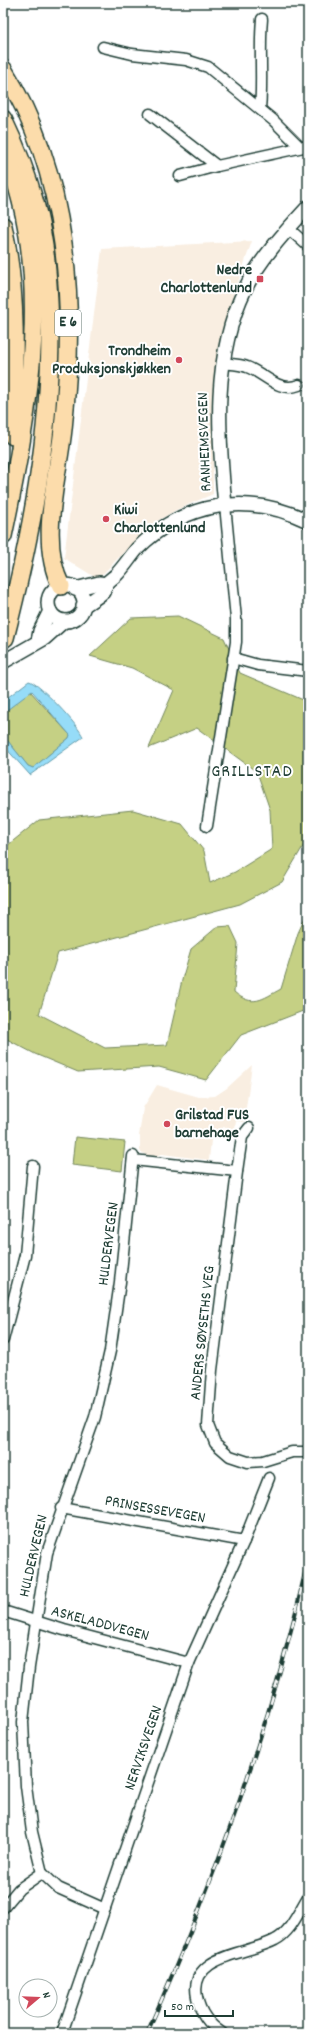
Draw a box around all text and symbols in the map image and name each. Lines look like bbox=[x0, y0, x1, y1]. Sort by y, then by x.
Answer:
place label: Nedre Charlottenlund bbox=[161, 259, 252, 300]
marker: Nedre Charlottenlund bbox=[255, 274, 265, 284]
road number: E 6 bbox=[55, 310, 81, 336]
place label: Trondheim Produksjonskjøkken bbox=[52, 340, 171, 381]
marker: Trondheim Produksjonskjøkken bbox=[174, 355, 184, 365]
street label: RANHEIMSVEGEN bbox=[192, 392, 218, 492]
place label: Kiwi Charlottenlund bbox=[114, 499, 205, 540]
marker: Kiwi Charlottenlund bbox=[101, 514, 111, 524]
district label: GRILLSTAD bbox=[211, 760, 293, 785]
place label: Grilstad FUS barnehage bbox=[175, 1104, 249, 1145]
marker: Grilstad FUS barnehage bbox=[162, 1119, 172, 1129]
street label: HULDERVEGEN bbox=[92, 1201, 126, 1287]
street label: ANDERS SØYSETHS VEG bbox=[185, 1265, 221, 1401]
street label: PRINSESSEVEGEN bbox=[103, 1490, 207, 1530]
street label: HULDERVEGEN bbox=[13, 1512, 55, 1599]
street label: ASKELADDVEGEN bbox=[49, 1600, 152, 1648]
street label: NERVIKSVEGEN bbox=[119, 1702, 169, 1793]
north arrow bbox=[18, 1978, 58, 2018]
text: N bbox=[37, 1990, 54, 2001]
scale bar bbox=[165, 1992, 233, 2018]
text: 50 m bbox=[171, 1999, 194, 2016]

